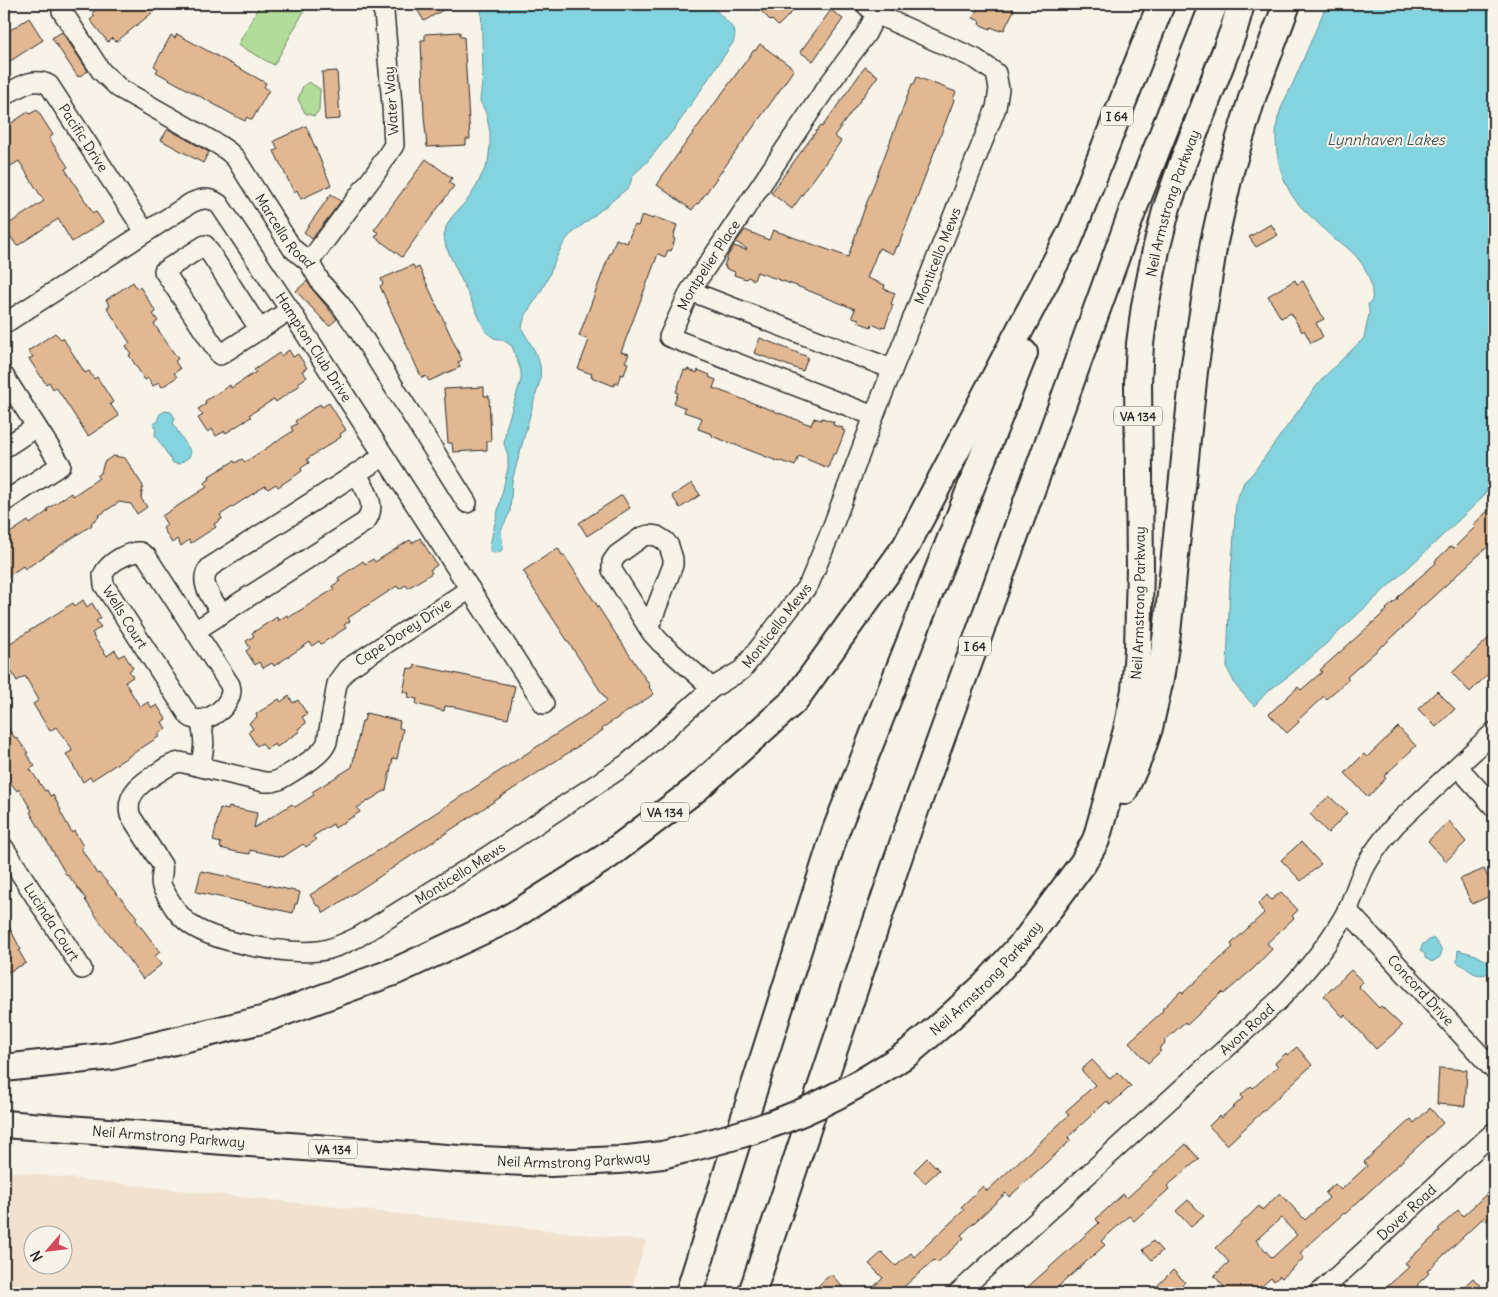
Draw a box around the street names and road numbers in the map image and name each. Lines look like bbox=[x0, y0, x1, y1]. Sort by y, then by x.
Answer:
street label: Water Way bbox=[380, 66, 402, 136]
street label: Pacific Drive bbox=[55, 100, 112, 175]
road number: I 64 bbox=[1101, 106, 1133, 125]
street label: Neil Armstrong Parkway bbox=[1142, 127, 1204, 278]
street label: Marcella Road bbox=[251, 190, 319, 271]
street label: Monticello Mews bbox=[910, 205, 965, 307]
street label: Montpelier Place bbox=[673, 216, 744, 313]
street label: Hampton Club Drive bbox=[272, 289, 356, 405]
road number: VA 134 bbox=[1114, 406, 1162, 426]
street label: Neil Armstrong Parkway bbox=[1127, 526, 1149, 680]
street label: Monticello Mews bbox=[738, 579, 815, 672]
street label: Wells Court bbox=[98, 582, 152, 652]
street label: Cape Dorey Drive bbox=[352, 594, 454, 670]
road number: I 64 bbox=[959, 636, 991, 656]
road number: VA 134 bbox=[641, 802, 689, 822]
street label: Monticello Mews bbox=[412, 838, 509, 908]
street label: Lucinda Court bbox=[20, 880, 84, 965]
street label: Neil Armstrong Parkway bbox=[926, 918, 1046, 1040]
street label: Concord Drive bbox=[1384, 951, 1458, 1030]
street label: Avon Road bbox=[1216, 1000, 1278, 1059]
street label: Neil Armstrong Parkway bbox=[91, 1122, 246, 1152]
road number: VA 134 bbox=[309, 1140, 357, 1158]
street label: Neil Armstrong Parkway bbox=[497, 1147, 651, 1172]
street label: Dover Road bbox=[1373, 1181, 1440, 1244]

